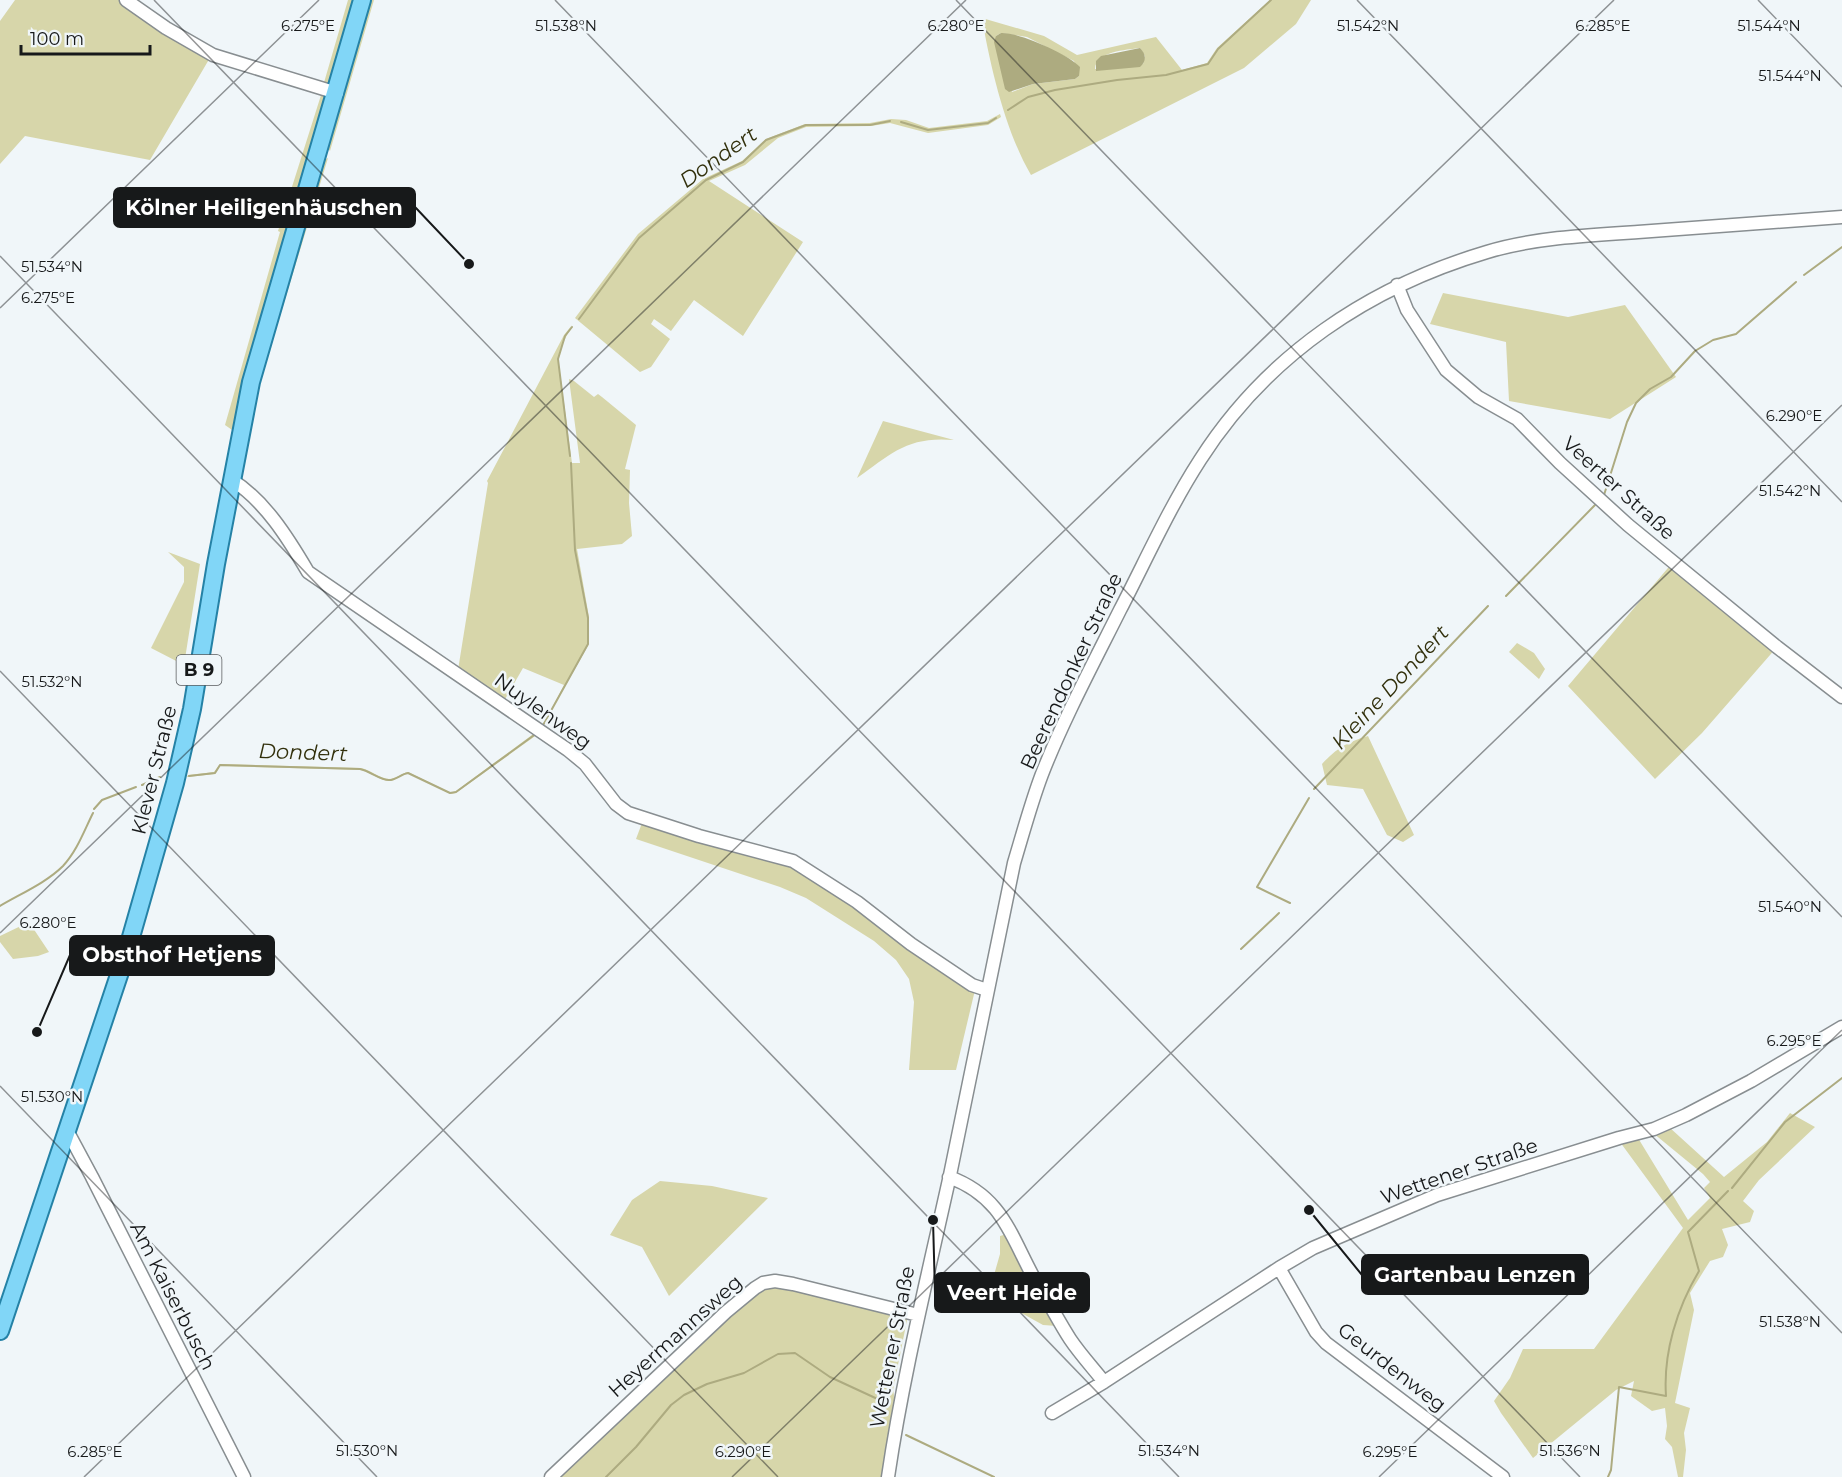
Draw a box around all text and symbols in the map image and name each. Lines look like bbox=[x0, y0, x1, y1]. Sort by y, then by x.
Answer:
text: 6.275°E bbox=[281, 16, 335, 35]
text: 51.538°N bbox=[535, 16, 597, 35]
text: 6.280°E bbox=[928, 16, 985, 35]
text: 51.542°N bbox=[1337, 16, 1399, 35]
text: 6.285°E bbox=[1575, 16, 1631, 35]
text: 51.544°N bbox=[1737, 16, 1801, 35]
scale bar bbox=[21, 18, 150, 56]
text: 100 m bbox=[30, 28, 84, 50]
text: 51.544°N bbox=[1758, 66, 1822, 85]
water label: Dondert bbox=[674, 121, 762, 193]
callout: Kölner Heiligenhäuschen bbox=[114, 188, 415, 227]
text: Kölner Heiligenhäuschen bbox=[125, 195, 403, 220]
text: 51.534°N bbox=[21, 257, 83, 276]
text: 6.275°E bbox=[21, 288, 75, 307]
text: 6.290°E bbox=[1766, 406, 1822, 425]
street label: Veerter Straße bbox=[1558, 431, 1680, 545]
text: 51.542°N bbox=[1759, 481, 1821, 500]
street label: Beerendonker Straße bbox=[1015, 569, 1127, 773]
water label: Kleine Dondert bbox=[1326, 620, 1454, 754]
road number: B 9 bbox=[176, 655, 222, 685]
street label: Nuylenweg bbox=[490, 668, 596, 754]
text: 51.532°N bbox=[22, 672, 82, 691]
street label: Klever Straße bbox=[126, 703, 182, 837]
water label: Dondert bbox=[258, 738, 348, 766]
text: 51.540°N bbox=[1758, 897, 1822, 916]
text: 6.280°E bbox=[20, 913, 77, 932]
callout: Obsthof Hetjens bbox=[70, 936, 274, 975]
text: Obsthof Hetjens bbox=[82, 942, 262, 967]
text: 6.295°E bbox=[1767, 1031, 1821, 1050]
text: 51.530°N bbox=[21, 1087, 83, 1106]
street label: Wettener Straße bbox=[1377, 1133, 1541, 1209]
street label: Am Kaiserbusch bbox=[125, 1218, 221, 1374]
callout: Gartenbau Lenzen bbox=[1362, 1255, 1588, 1294]
text: Gartenbau Lenzen bbox=[1374, 1262, 1576, 1287]
street label: Wettener Straße bbox=[865, 1264, 919, 1430]
street label: Heyermannsweg bbox=[603, 1270, 747, 1402]
callout: Veert Heide bbox=[935, 1273, 1089, 1312]
text: Veert Heide bbox=[946, 1280, 1077, 1305]
text: 51.538°N bbox=[1759, 1312, 1821, 1331]
street label: Geurdenweg bbox=[1333, 1317, 1451, 1417]
text: 51.530°N bbox=[336, 1441, 398, 1460]
text: 51.534°N bbox=[1138, 1441, 1200, 1460]
text: 51.536°N bbox=[1539, 1441, 1601, 1460]
text: 6.285°E bbox=[67, 1442, 123, 1461]
text: 6.290°E bbox=[715, 1442, 771, 1461]
text: 6.295°E bbox=[1363, 1442, 1417, 1461]

